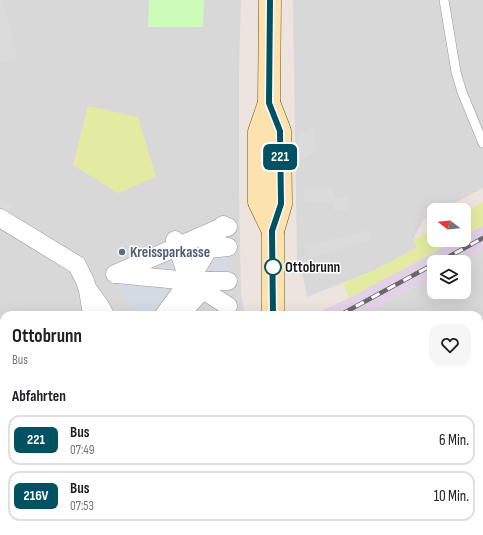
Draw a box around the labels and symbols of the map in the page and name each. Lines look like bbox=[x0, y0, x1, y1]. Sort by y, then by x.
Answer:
line badge: 221 bbox=[257, 144, 303, 170]
north arrow bbox=[427, 203, 471, 247]
place label: Kreissparkasse bbox=[130, 243, 210, 262]
marker: Kreissparkasse bbox=[117, 247, 127, 257]
marker: Ottobrunn bbox=[264, 258, 282, 276]
place label: Ottobrunn bbox=[285, 258, 340, 277]

